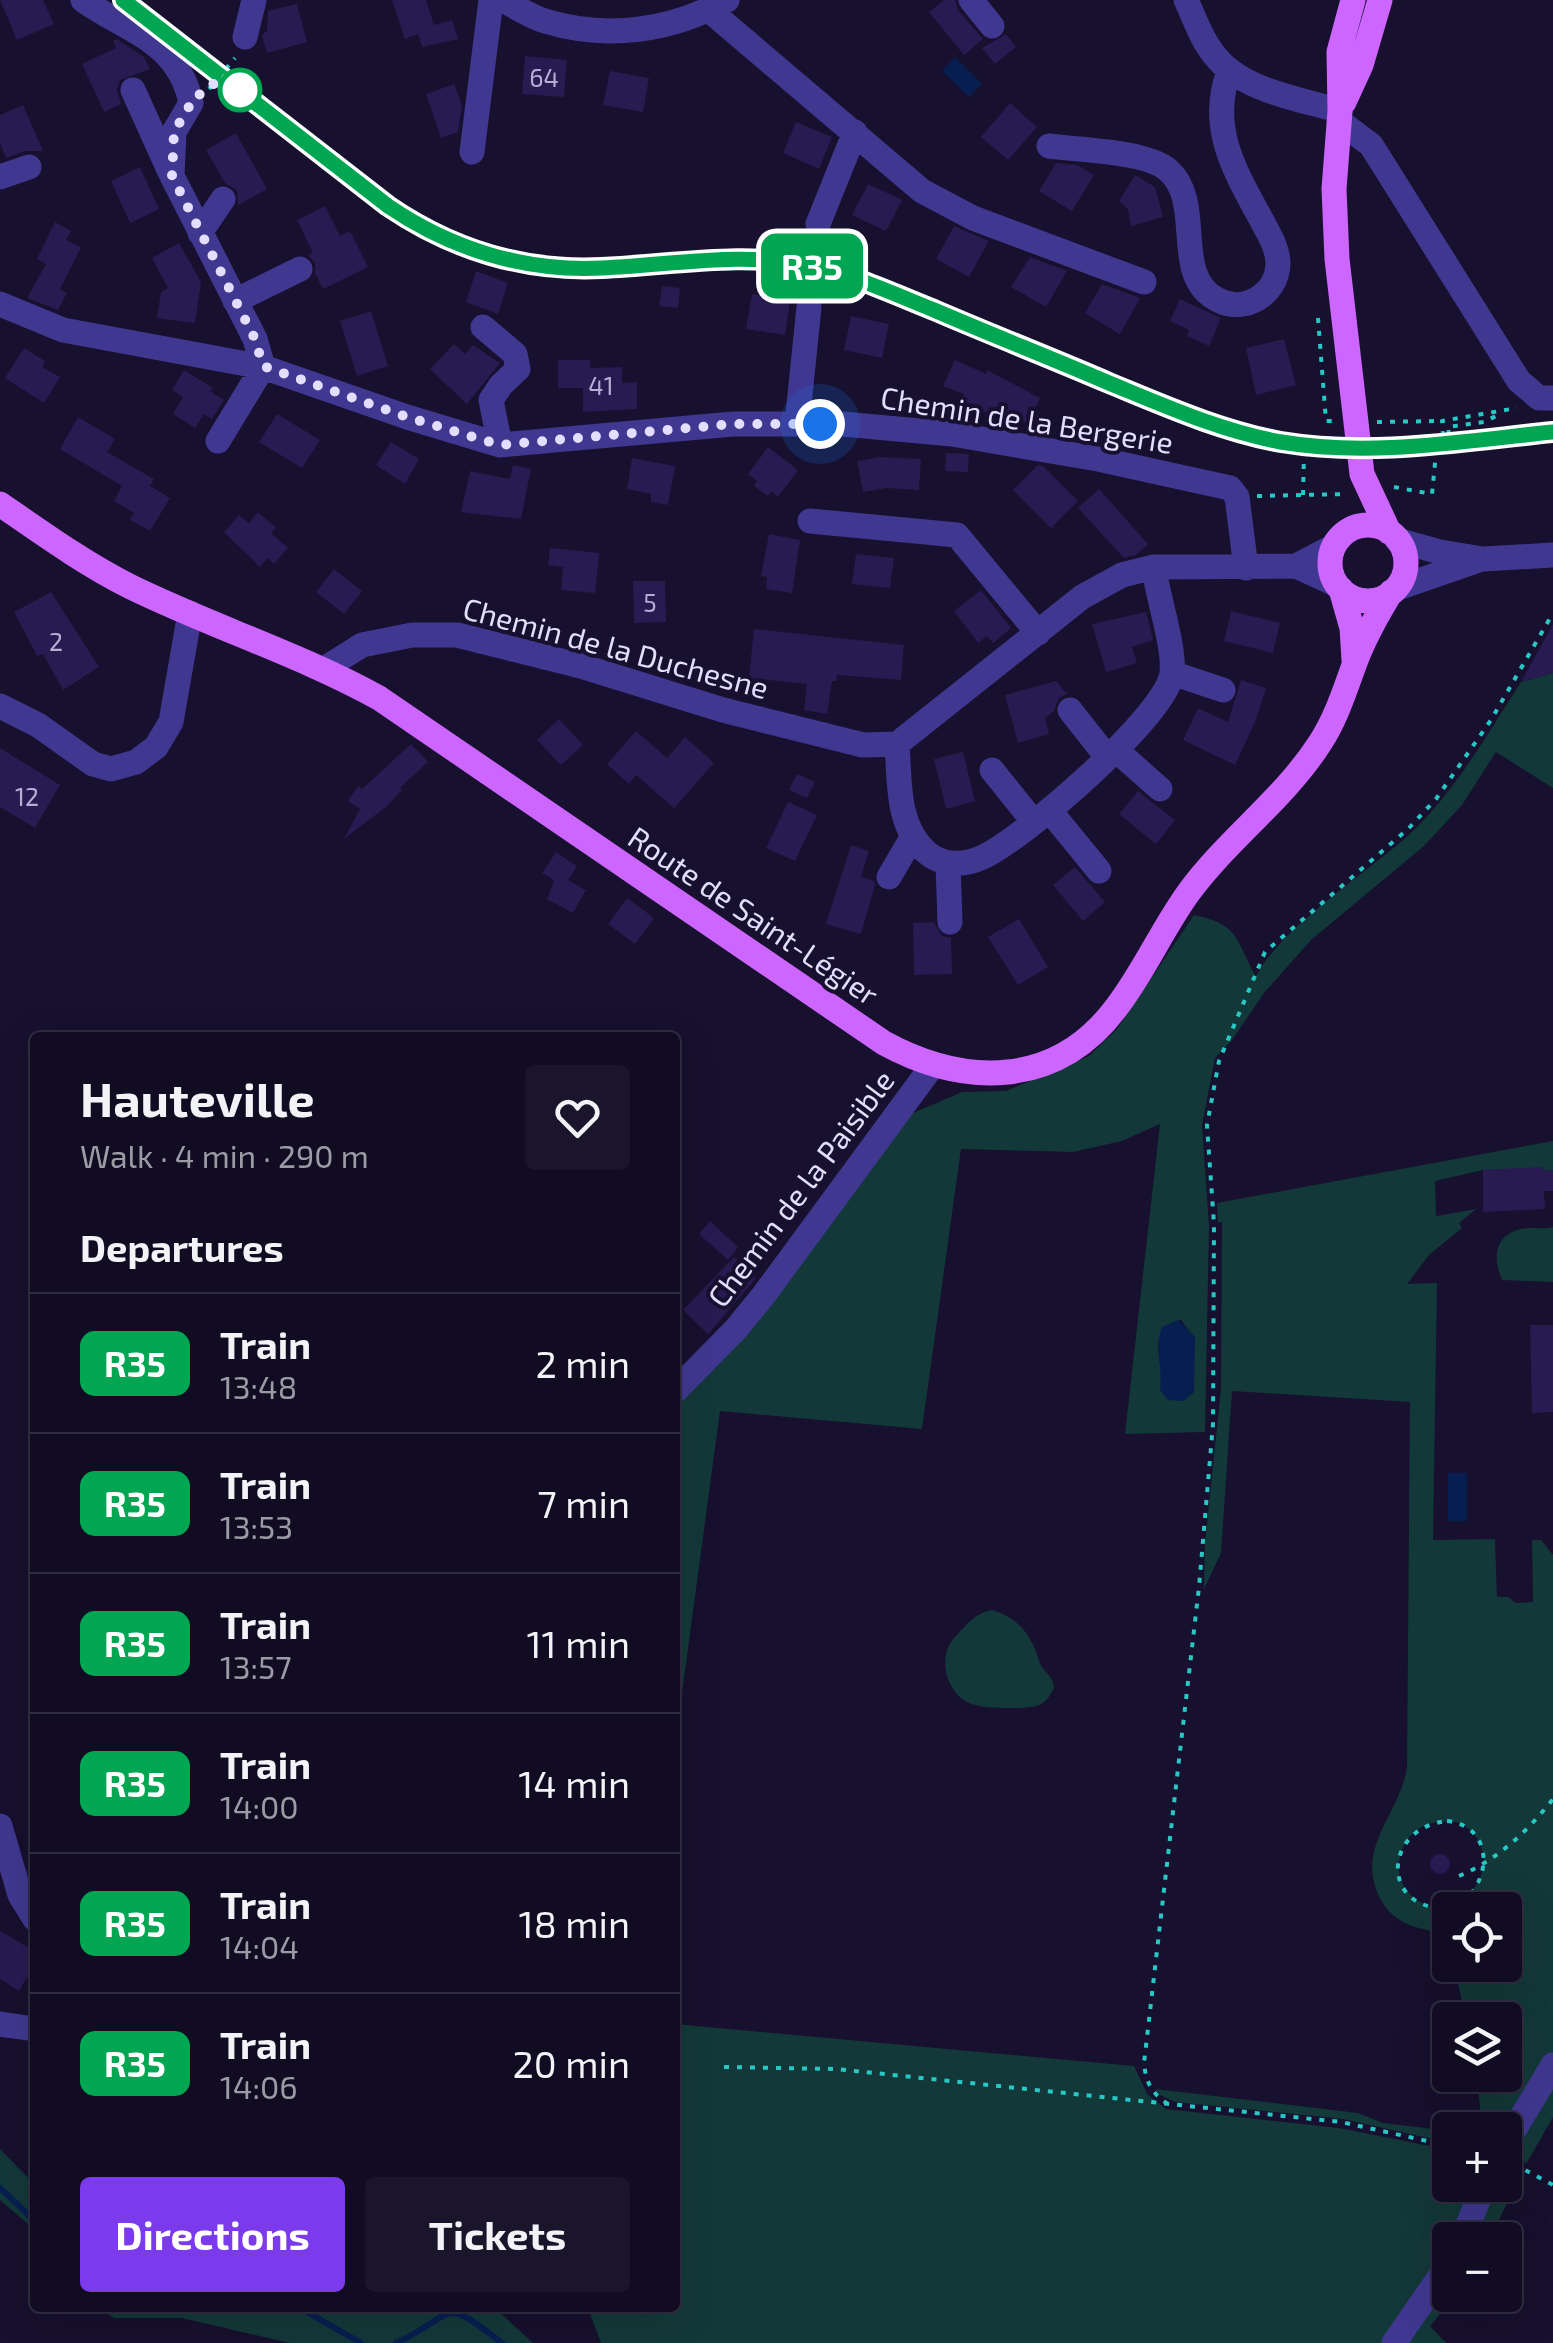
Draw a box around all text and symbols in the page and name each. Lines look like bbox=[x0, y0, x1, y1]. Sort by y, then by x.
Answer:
house number: 64 bbox=[529, 62, 559, 92]
unlabelled marker bbox=[219, 69, 261, 111]
line badge: R35 bbox=[754, 234, 870, 298]
text: R35 bbox=[781, 245, 843, 287]
house number: 41 bbox=[588, 370, 614, 400]
street label: Chemin de la Bergerie bbox=[878, 378, 1176, 460]
your location bbox=[795, 399, 845, 449]
house number: 5 bbox=[643, 587, 657, 617]
street label: Chemin de la Duchesne bbox=[459, 589, 773, 705]
house number: 2 bbox=[49, 626, 63, 656]
house number: 12 bbox=[15, 781, 39, 811]
street label: Route de Saint-Légier bbox=[622, 818, 886, 1012]
street label: Chemin de la Paisible bbox=[699, 1063, 901, 1313]
button: heart bbox=[525, 1065, 630, 1170]
text: Hauteville bbox=[80, 1069, 314, 1127]
text: Walk · 4 min · 290 m bbox=[80, 1136, 369, 1174]
text: Departures bbox=[80, 1224, 284, 1270]
text: Train bbox=[220, 1321, 311, 1367]
text: 2 min bbox=[535, 1340, 630, 1386]
text: R35 bbox=[104, 1342, 166, 1384]
text: 13:48 bbox=[220, 1367, 297, 1405]
text: Train bbox=[220, 1461, 311, 1507]
text: 7 min bbox=[537, 1480, 630, 1526]
text: R35 bbox=[104, 1482, 166, 1524]
text: 13:53 bbox=[220, 1507, 293, 1545]
text: Train bbox=[220, 1601, 311, 1647]
text: 11 min bbox=[526, 1620, 630, 1666]
text: R35 bbox=[104, 1622, 166, 1664]
text: 13:57 bbox=[220, 1647, 292, 1685]
text: Train bbox=[220, 1741, 311, 1787]
text: 14 min bbox=[518, 1760, 630, 1806]
text: R35 bbox=[104, 1762, 166, 1804]
text: 14:00 bbox=[220, 1787, 299, 1825]
text: Train bbox=[220, 1881, 311, 1927]
map controls bbox=[1432, 1892, 1522, 2312]
button: locate bbox=[1432, 1892, 1522, 1982]
text: 18 min bbox=[519, 1900, 630, 1946]
text: R35 bbox=[104, 1902, 166, 1944]
text: 14:04 bbox=[220, 1927, 299, 1965]
button: layers bbox=[1432, 2002, 1522, 2092]
text: Train bbox=[220, 2021, 311, 2067]
text: 20 min bbox=[512, 2040, 630, 2086]
text: R35 bbox=[104, 2042, 166, 2084]
text: 14:06 bbox=[220, 2067, 298, 2105]
button: + bbox=[1432, 2112, 1522, 2202]
button: Directions bbox=[80, 2177, 345, 2292]
button: Tickets bbox=[365, 2177, 630, 2292]
button: − bbox=[1432, 2222, 1522, 2312]

